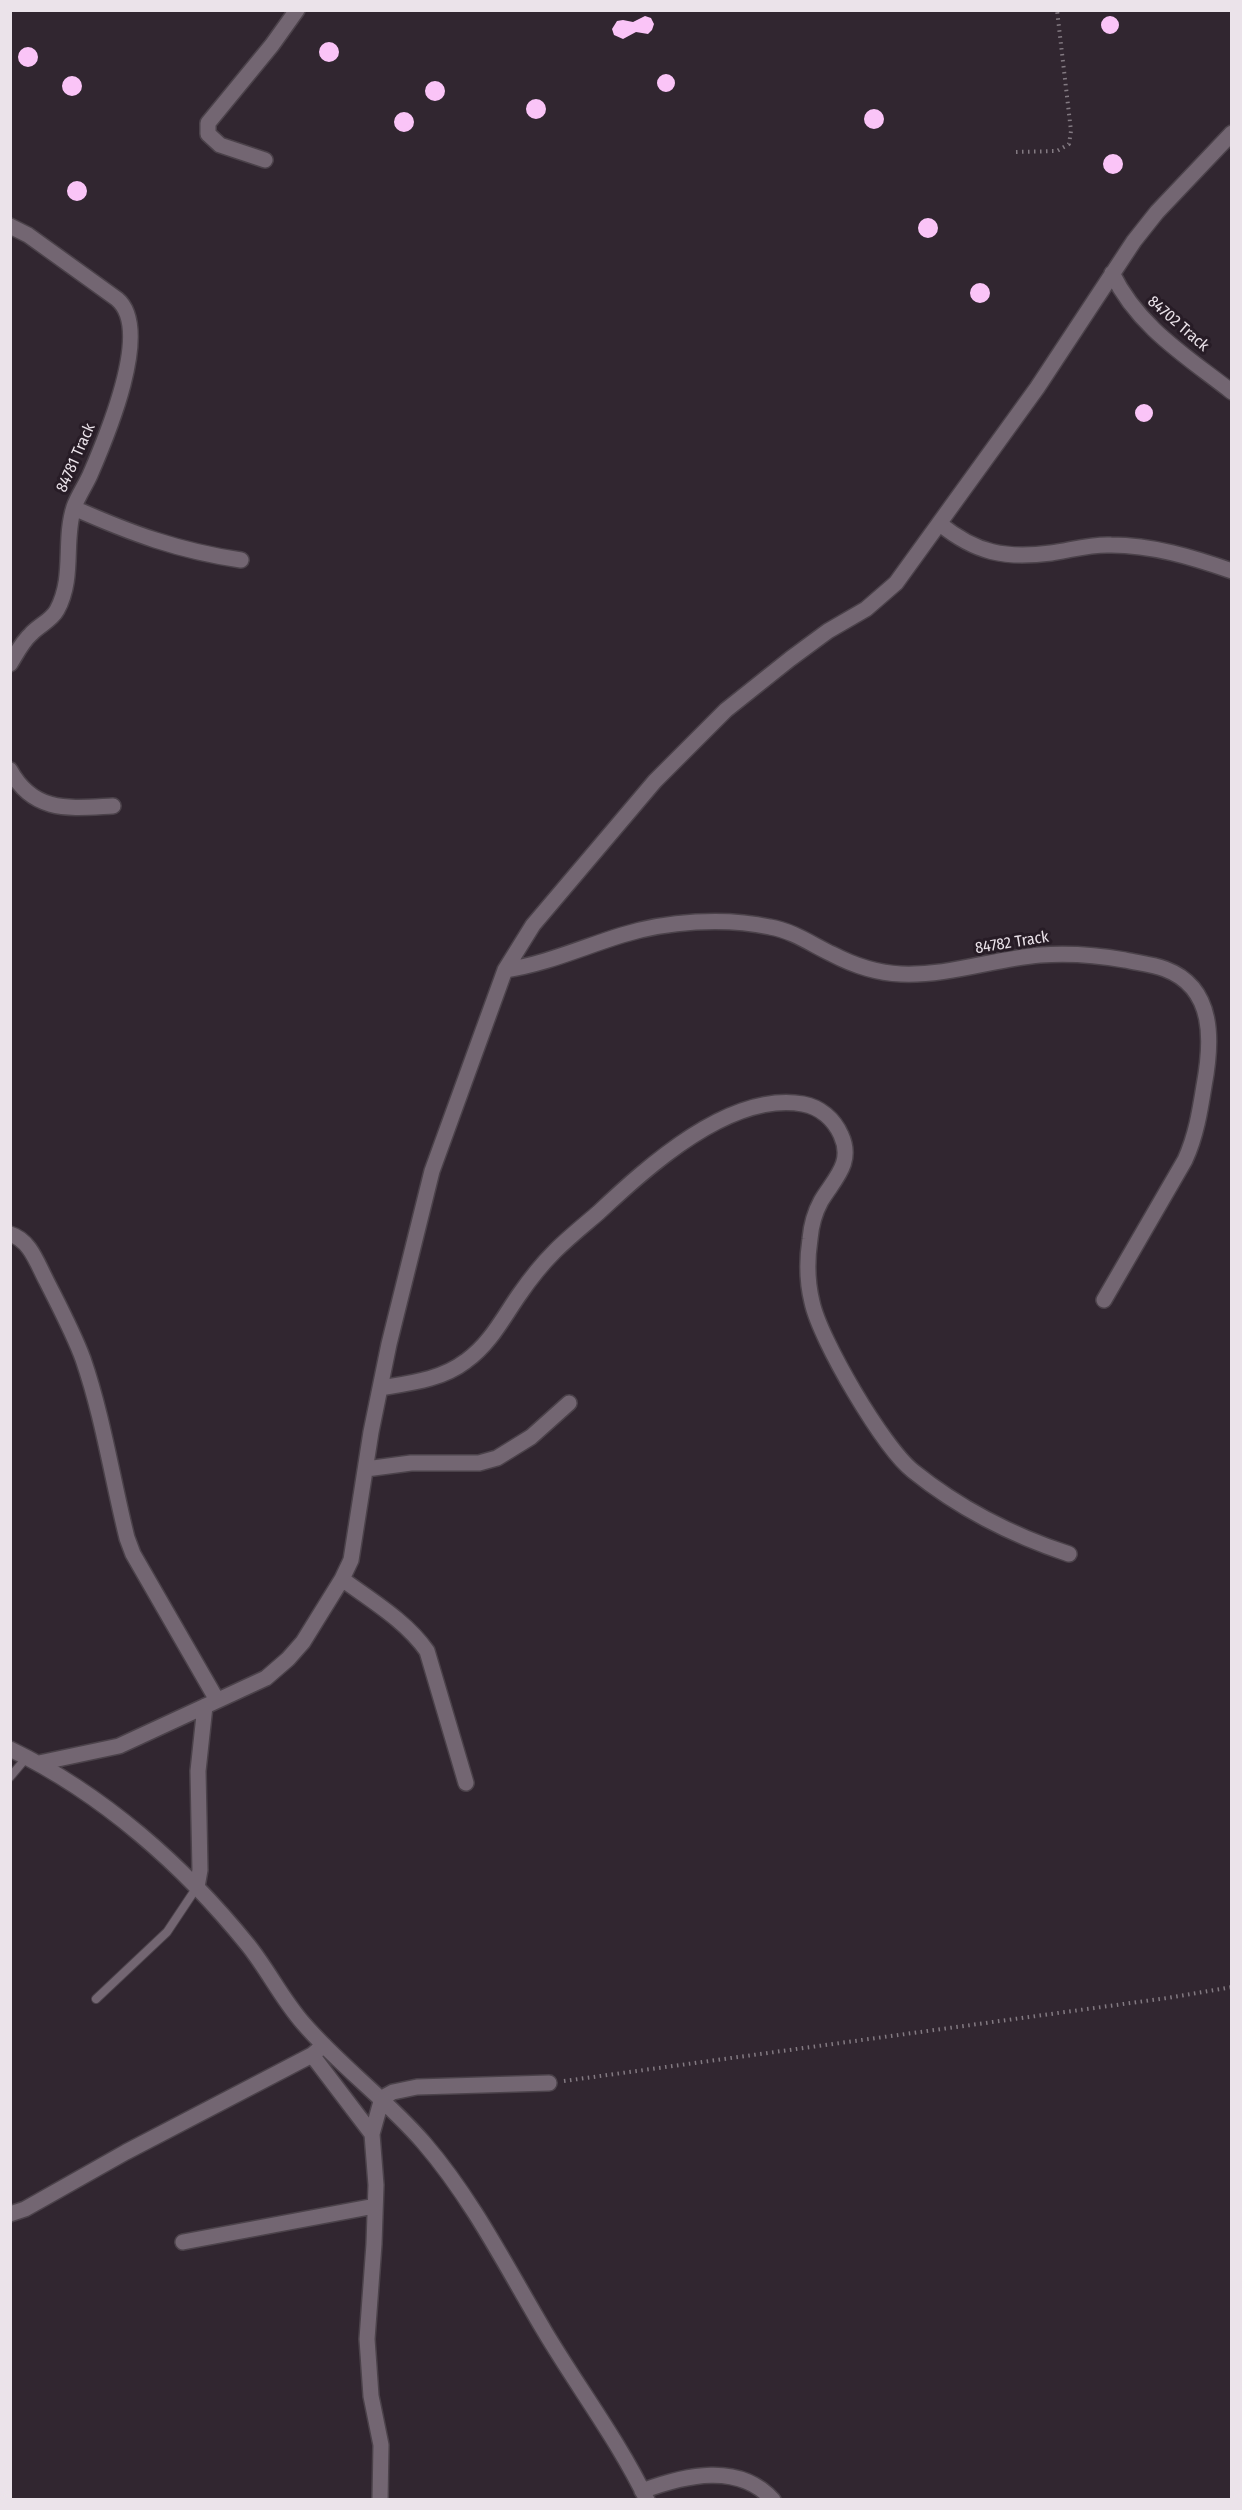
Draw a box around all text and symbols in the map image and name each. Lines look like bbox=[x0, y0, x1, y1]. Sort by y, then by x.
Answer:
street label: 84702 Track bbox=[1143, 292, 1213, 356]
street label: 84781 Track bbox=[52, 421, 100, 495]
street label: 84782 Track bbox=[974, 928, 1050, 958]

